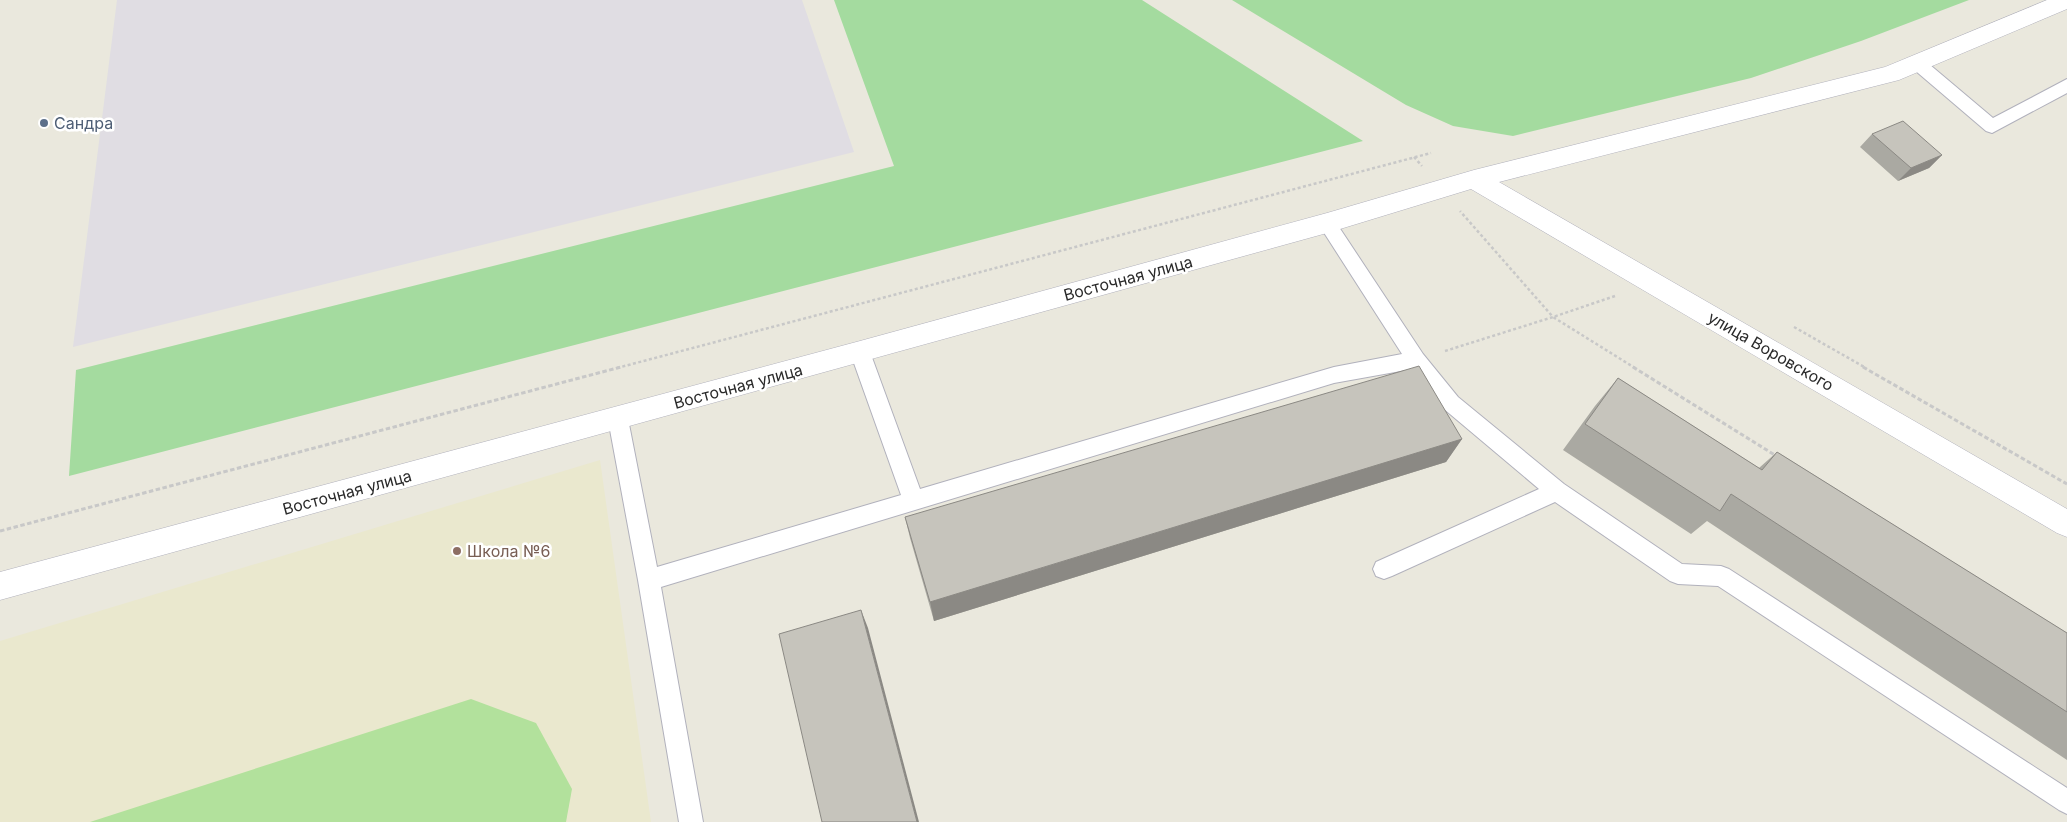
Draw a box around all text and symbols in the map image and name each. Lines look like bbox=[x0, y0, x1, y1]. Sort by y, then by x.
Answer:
place label: Сандра bbox=[54, 113, 113, 133]
marker: Сандра bbox=[38, 117, 50, 129]
street label: Восточная улица bbox=[1061, 251, 1195, 305]
street label: улица Воровского bbox=[1705, 307, 1837, 395]
street label: Восточная улица bbox=[671, 359, 805, 413]
street label: Восточная улица bbox=[280, 465, 414, 519]
place label: Школа №6 bbox=[467, 541, 550, 561]
marker: Школа №6 bbox=[451, 545, 463, 557]

